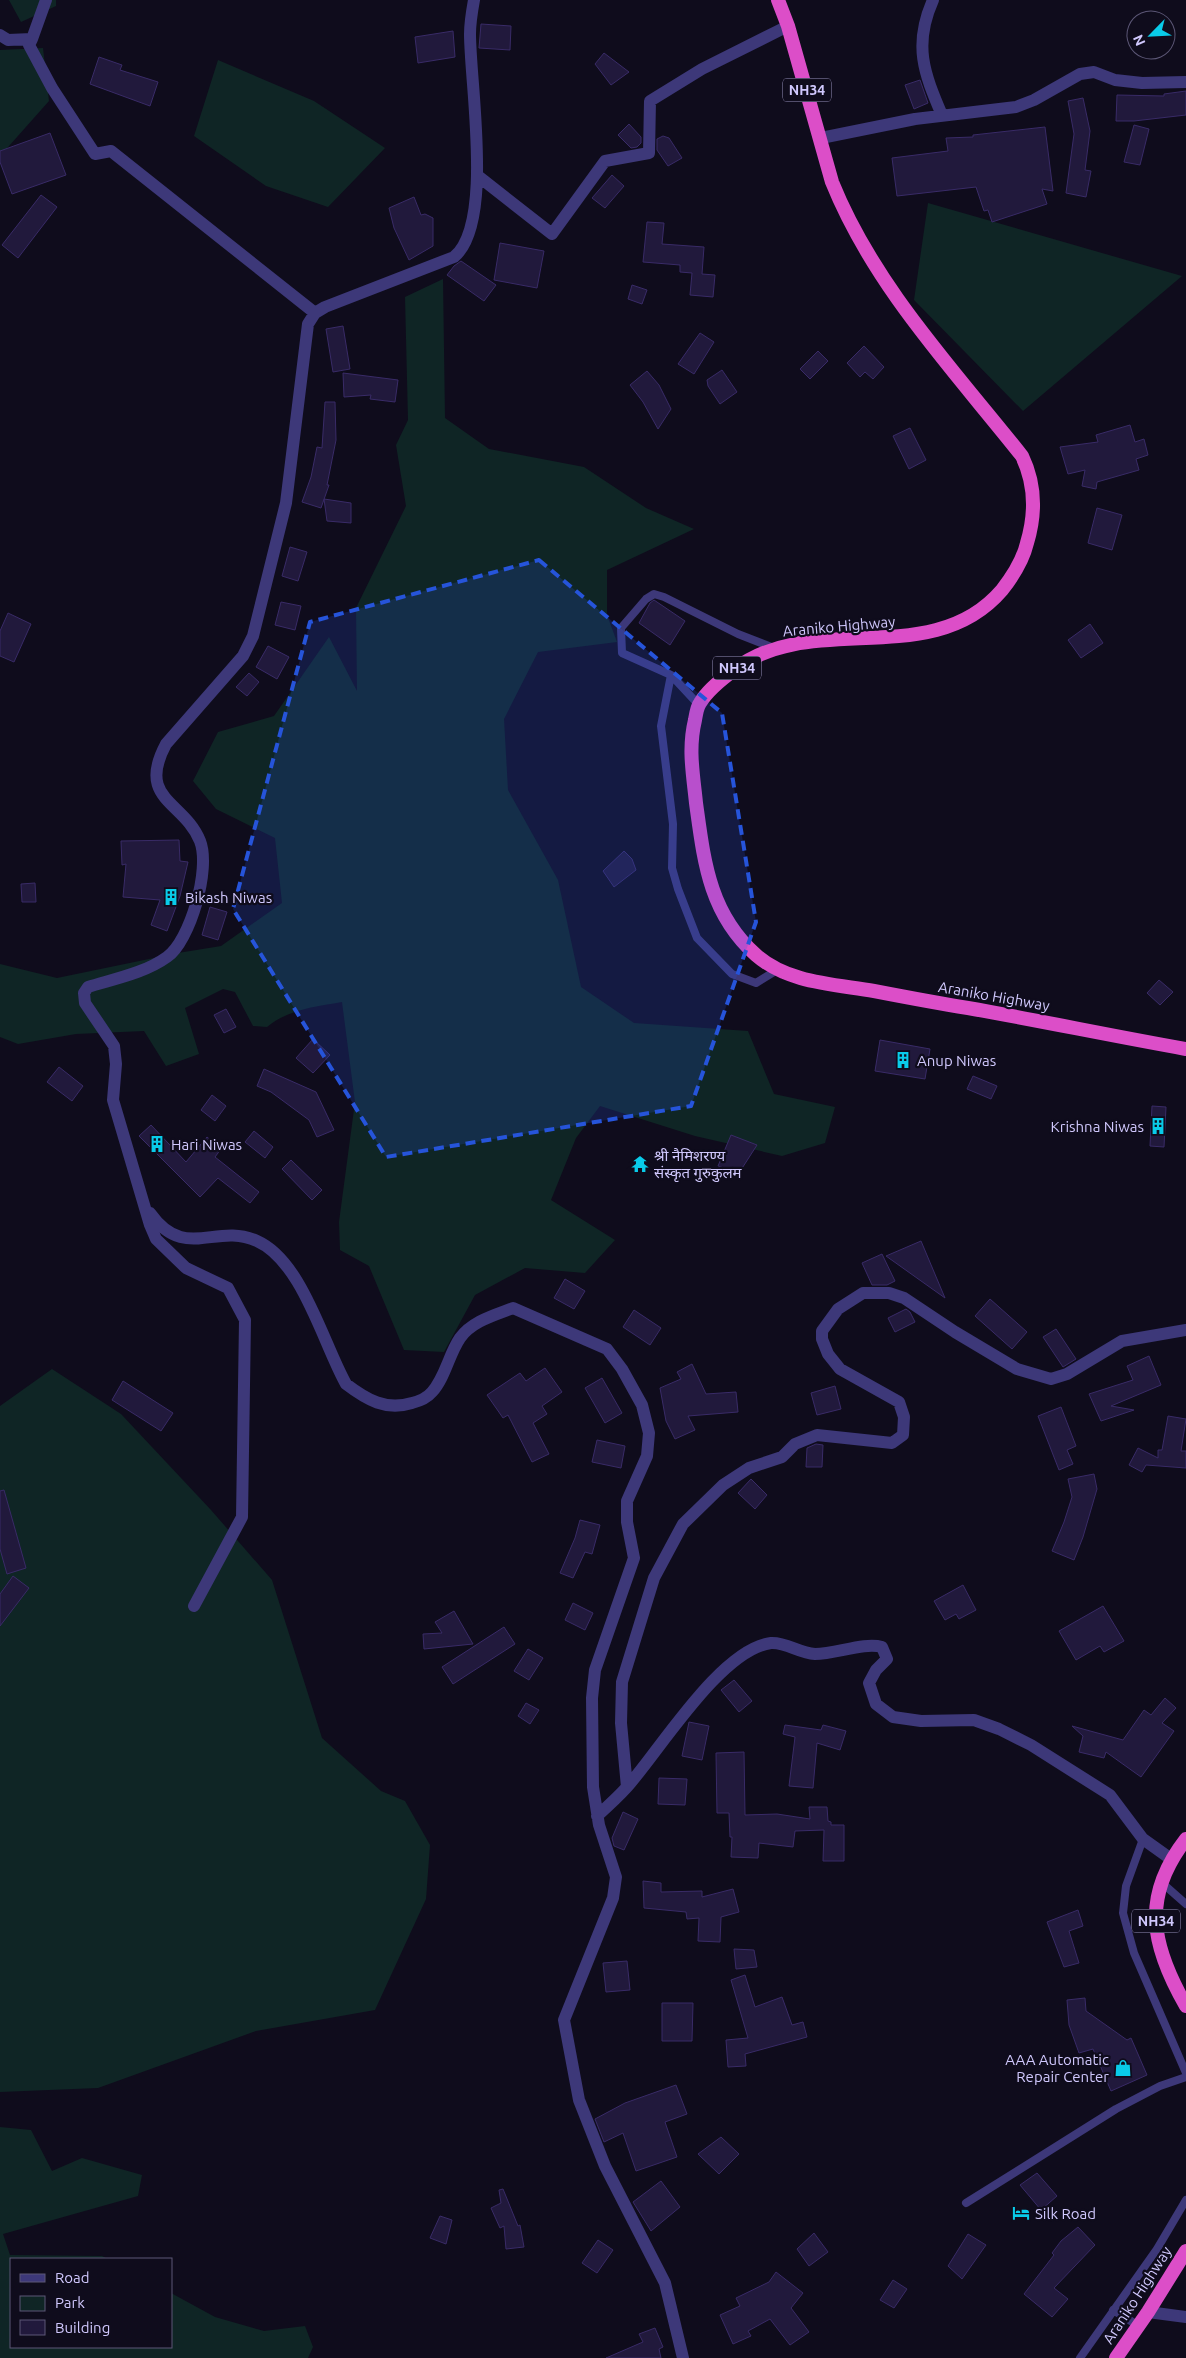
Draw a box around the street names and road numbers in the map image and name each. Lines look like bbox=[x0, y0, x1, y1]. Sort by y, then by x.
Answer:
road number: NH34 bbox=[783, 78, 831, 102]
street label: Araniko Highway bbox=[782, 613, 896, 639]
road number: NH34 bbox=[713, 656, 761, 680]
street label: Araniko Highway bbox=[937, 978, 1051, 1014]
road number: NH34 bbox=[1132, 1910, 1180, 1932]
street label: Araniko Highway bbox=[1099, 2243, 1175, 2347]

